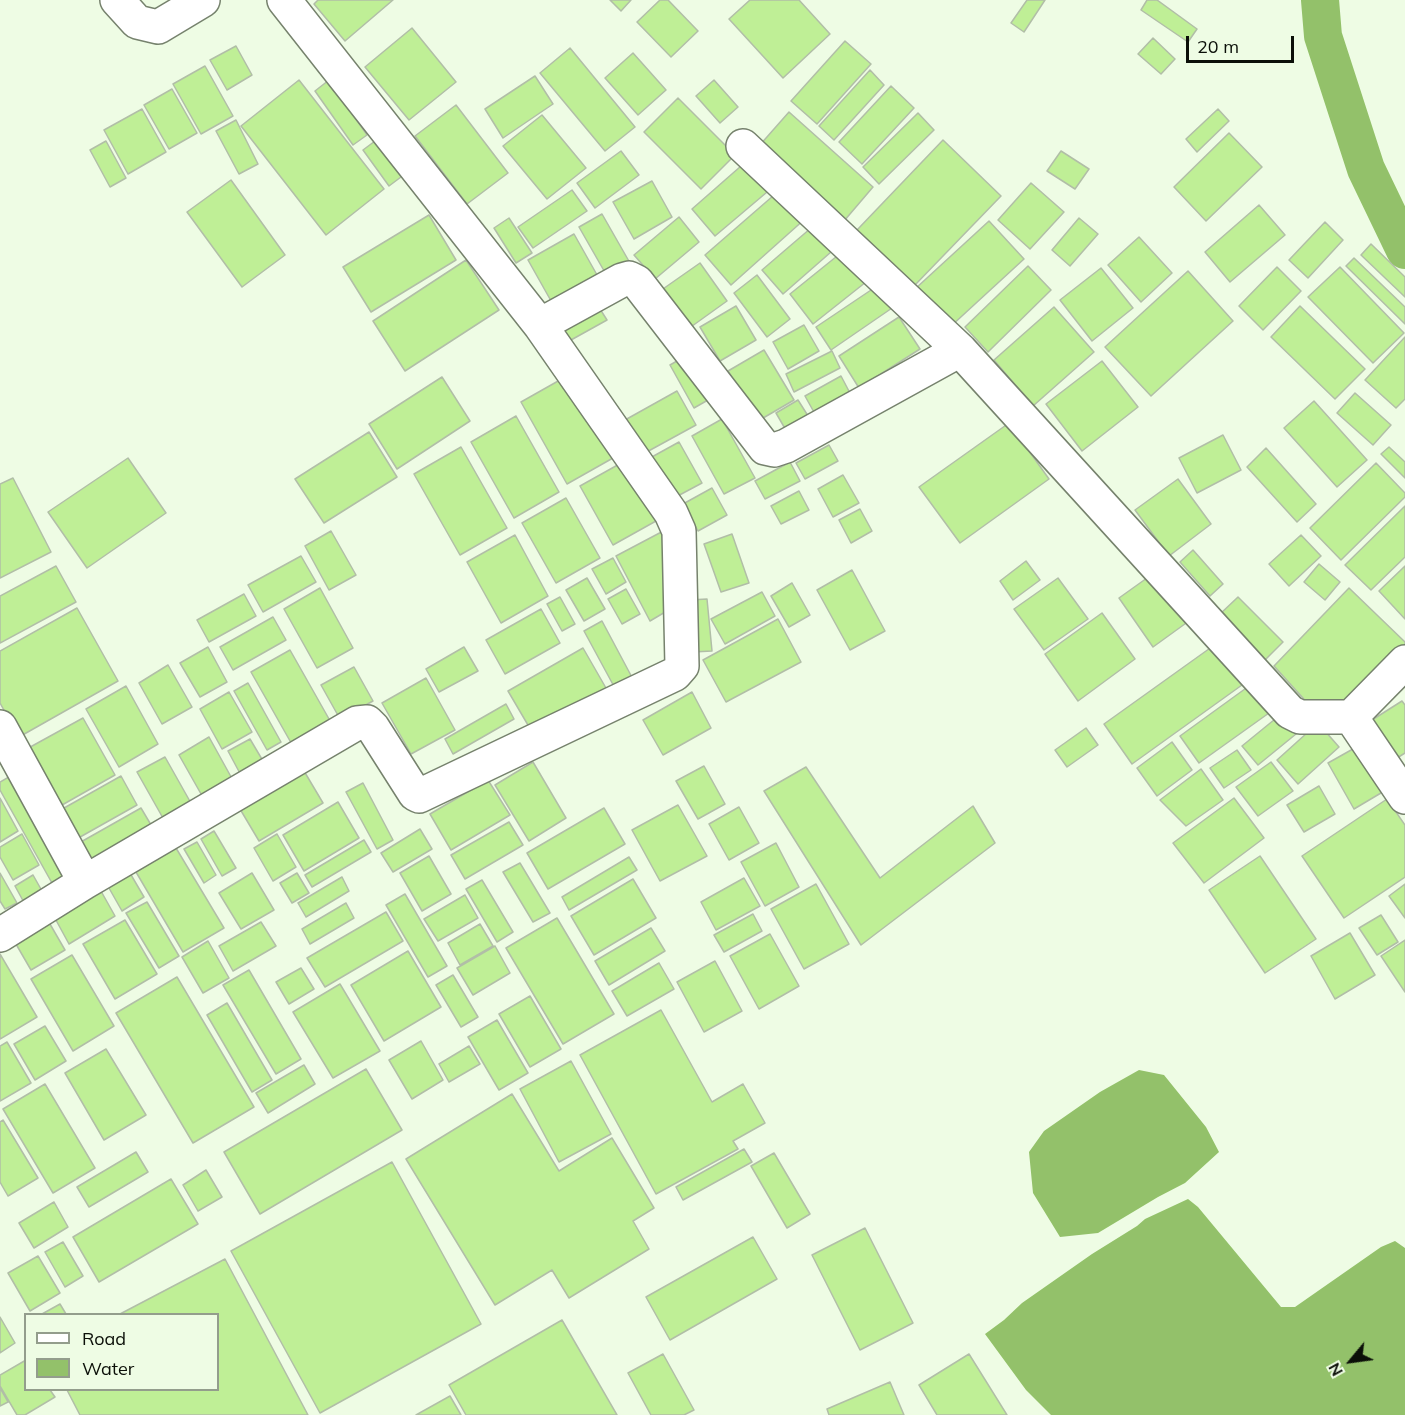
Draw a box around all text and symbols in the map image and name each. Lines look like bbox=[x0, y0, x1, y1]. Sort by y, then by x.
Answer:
scale bar bbox=[1189, 24, 1297, 62]
text: 20 m bbox=[1197, 35, 1239, 58]
legend bbox=[24, 1313, 219, 1391]
text: Road bbox=[82, 1327, 126, 1350]
north arrow bbox=[1321, 1331, 1381, 1391]
text: Water bbox=[82, 1357, 134, 1380]
text: N bbox=[1324, 1360, 1347, 1380]

